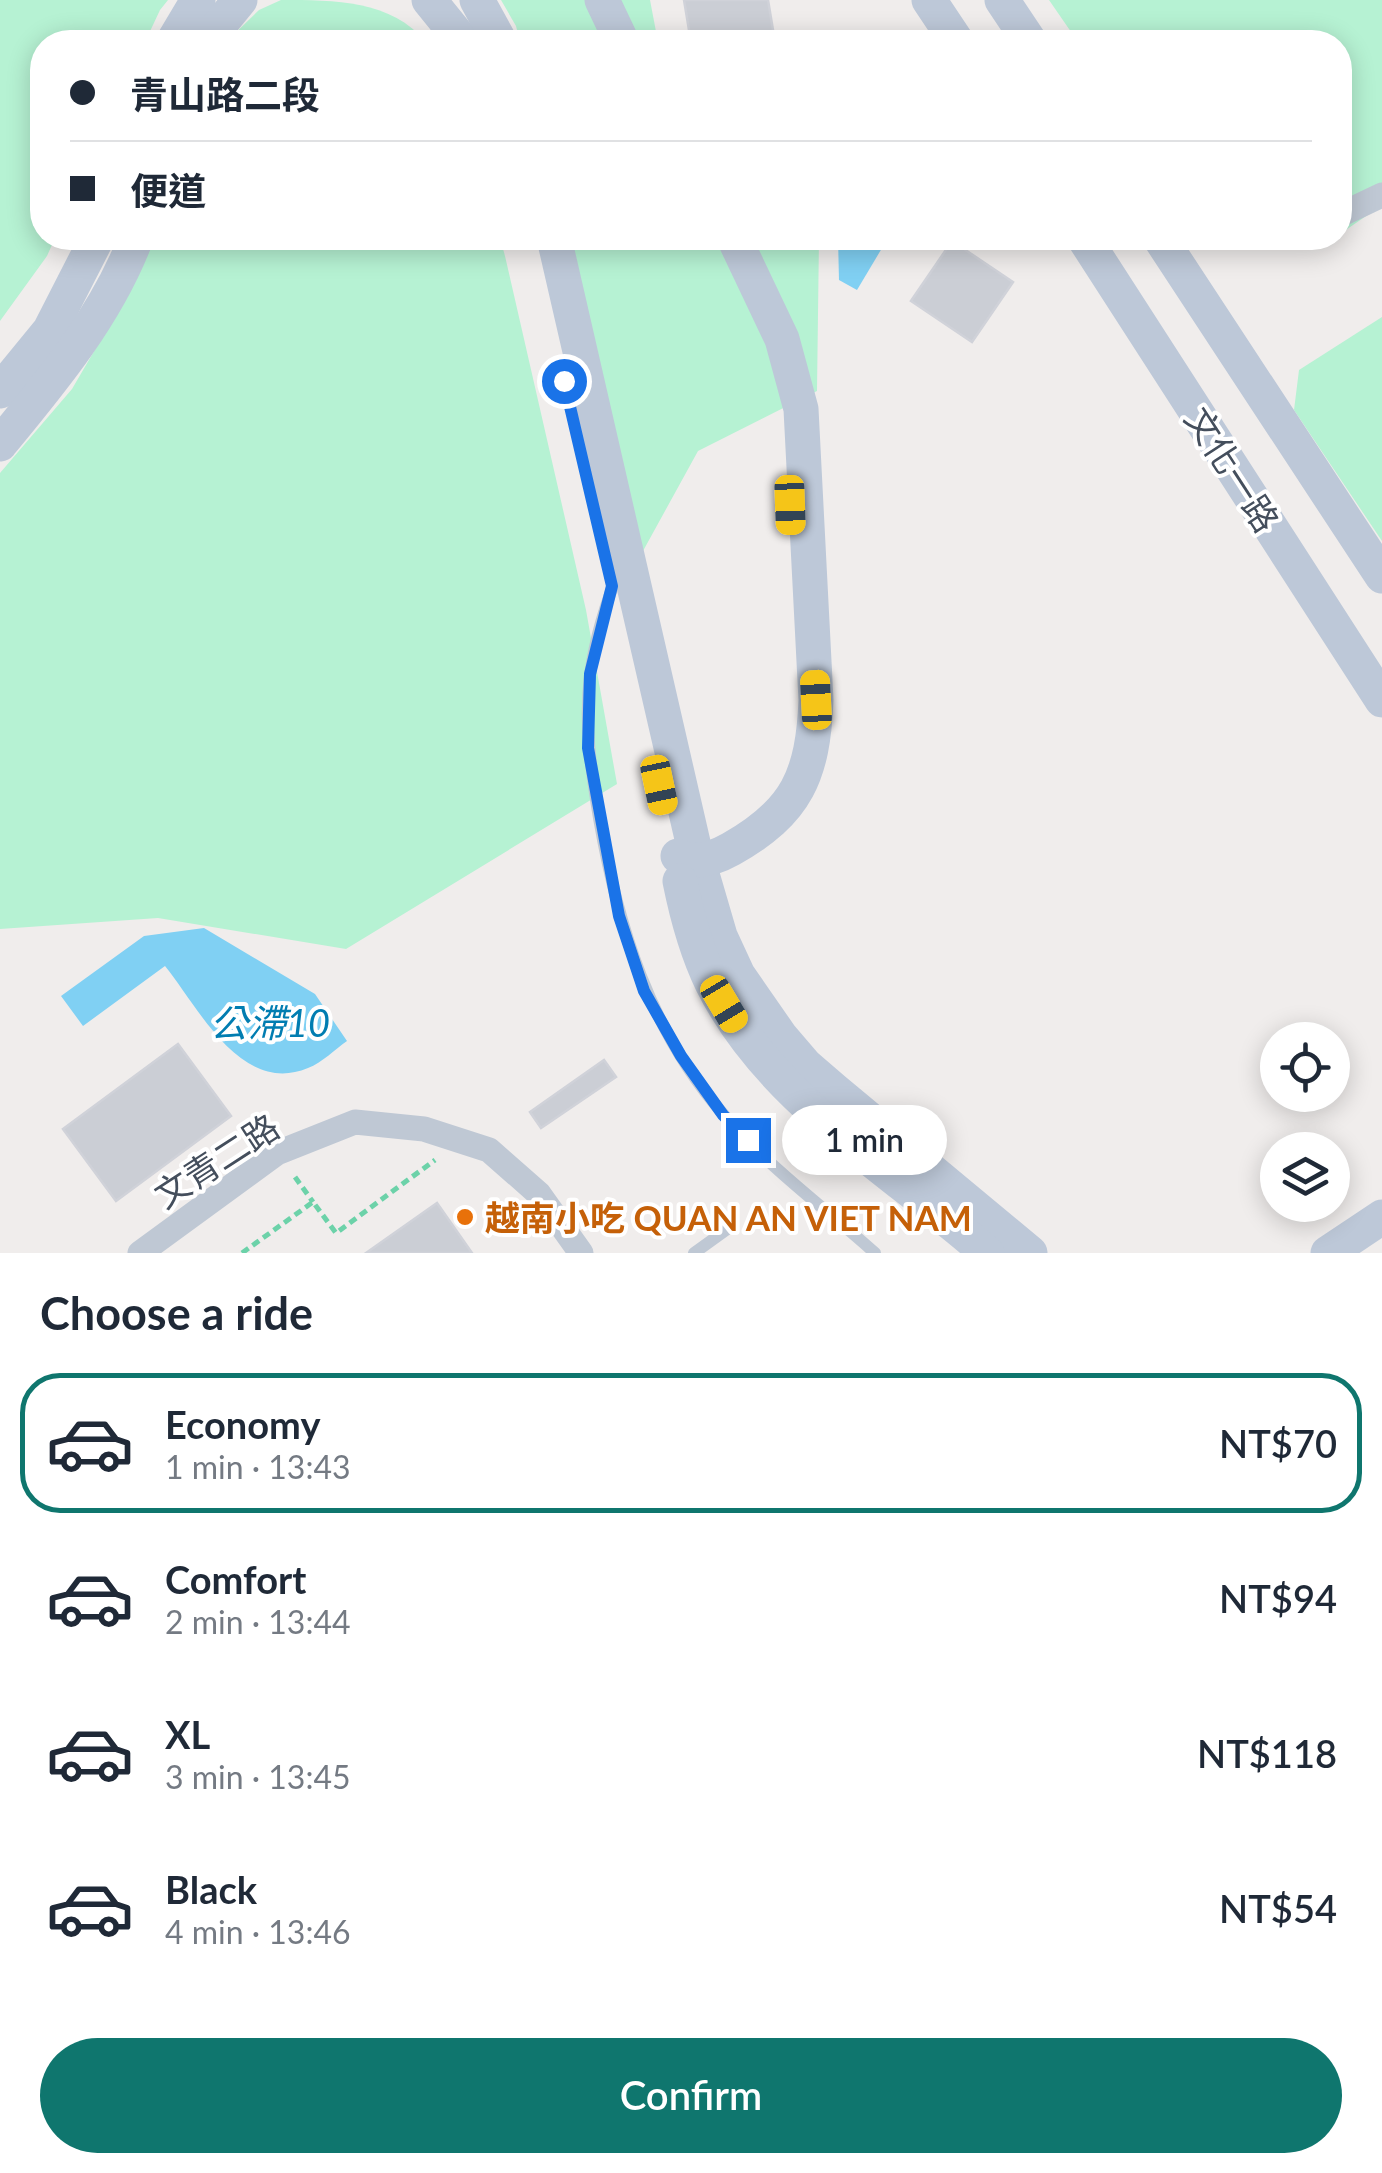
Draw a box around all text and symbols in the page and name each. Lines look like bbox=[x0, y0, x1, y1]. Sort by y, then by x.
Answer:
text: 青山路二段 bbox=[130, 71, 320, 117]
text: 便道 bbox=[130, 167, 206, 213]
route start bbox=[542, 359, 587, 404]
street label: 文化一路 bbox=[1177, 399, 1289, 539]
car bbox=[774, 474, 806, 536]
car bbox=[799, 669, 833, 731]
car bbox=[638, 753, 680, 817]
car bbox=[696, 971, 752, 1037]
water label: 公滯10 bbox=[210, 999, 330, 1045]
map controls bbox=[1260, 1022, 1350, 1222]
button: locate bbox=[1260, 1022, 1350, 1112]
street label: 文青二路 bbox=[146, 1104, 286, 1216]
callout: 1 min bbox=[783, 1105, 948, 1175]
route end bbox=[726, 1118, 771, 1163]
text: 1 min bbox=[825, 1120, 904, 1159]
button: layers bbox=[1260, 1132, 1350, 1222]
place label: 越南小吃 QUAN AN VIET NAM bbox=[485, 1196, 972, 1238]
marker: 越南小吃 QUAN AN VIET NAM bbox=[454, 1206, 476, 1228]
text: Choose a ride bbox=[40, 1286, 313, 1340]
icon: car bbox=[45, 1398, 135, 1488]
text: Economy bbox=[165, 1401, 320, 1447]
text: NT$70 bbox=[1219, 1420, 1337, 1466]
text: 1 min · 13:43 bbox=[165, 1447, 351, 1486]
icon: car bbox=[45, 1553, 135, 1643]
text: Comfort bbox=[165, 1556, 306, 1602]
text: NT$94 bbox=[1219, 1575, 1337, 1621]
text: 2 min · 13:44 bbox=[165, 1602, 351, 1641]
icon: car bbox=[45, 1708, 135, 1798]
text: XL bbox=[165, 1711, 210, 1757]
text: NT$118 bbox=[1197, 1730, 1337, 1776]
text: 3 min · 13:45 bbox=[165, 1757, 351, 1796]
icon: car bbox=[45, 1863, 135, 1953]
text: Black bbox=[165, 1866, 257, 1912]
text: NT$54 bbox=[1219, 1885, 1337, 1931]
text: 4 min · 13:46 bbox=[165, 1912, 351, 1951]
button: Confirm bbox=[40, 2038, 1342, 2153]

